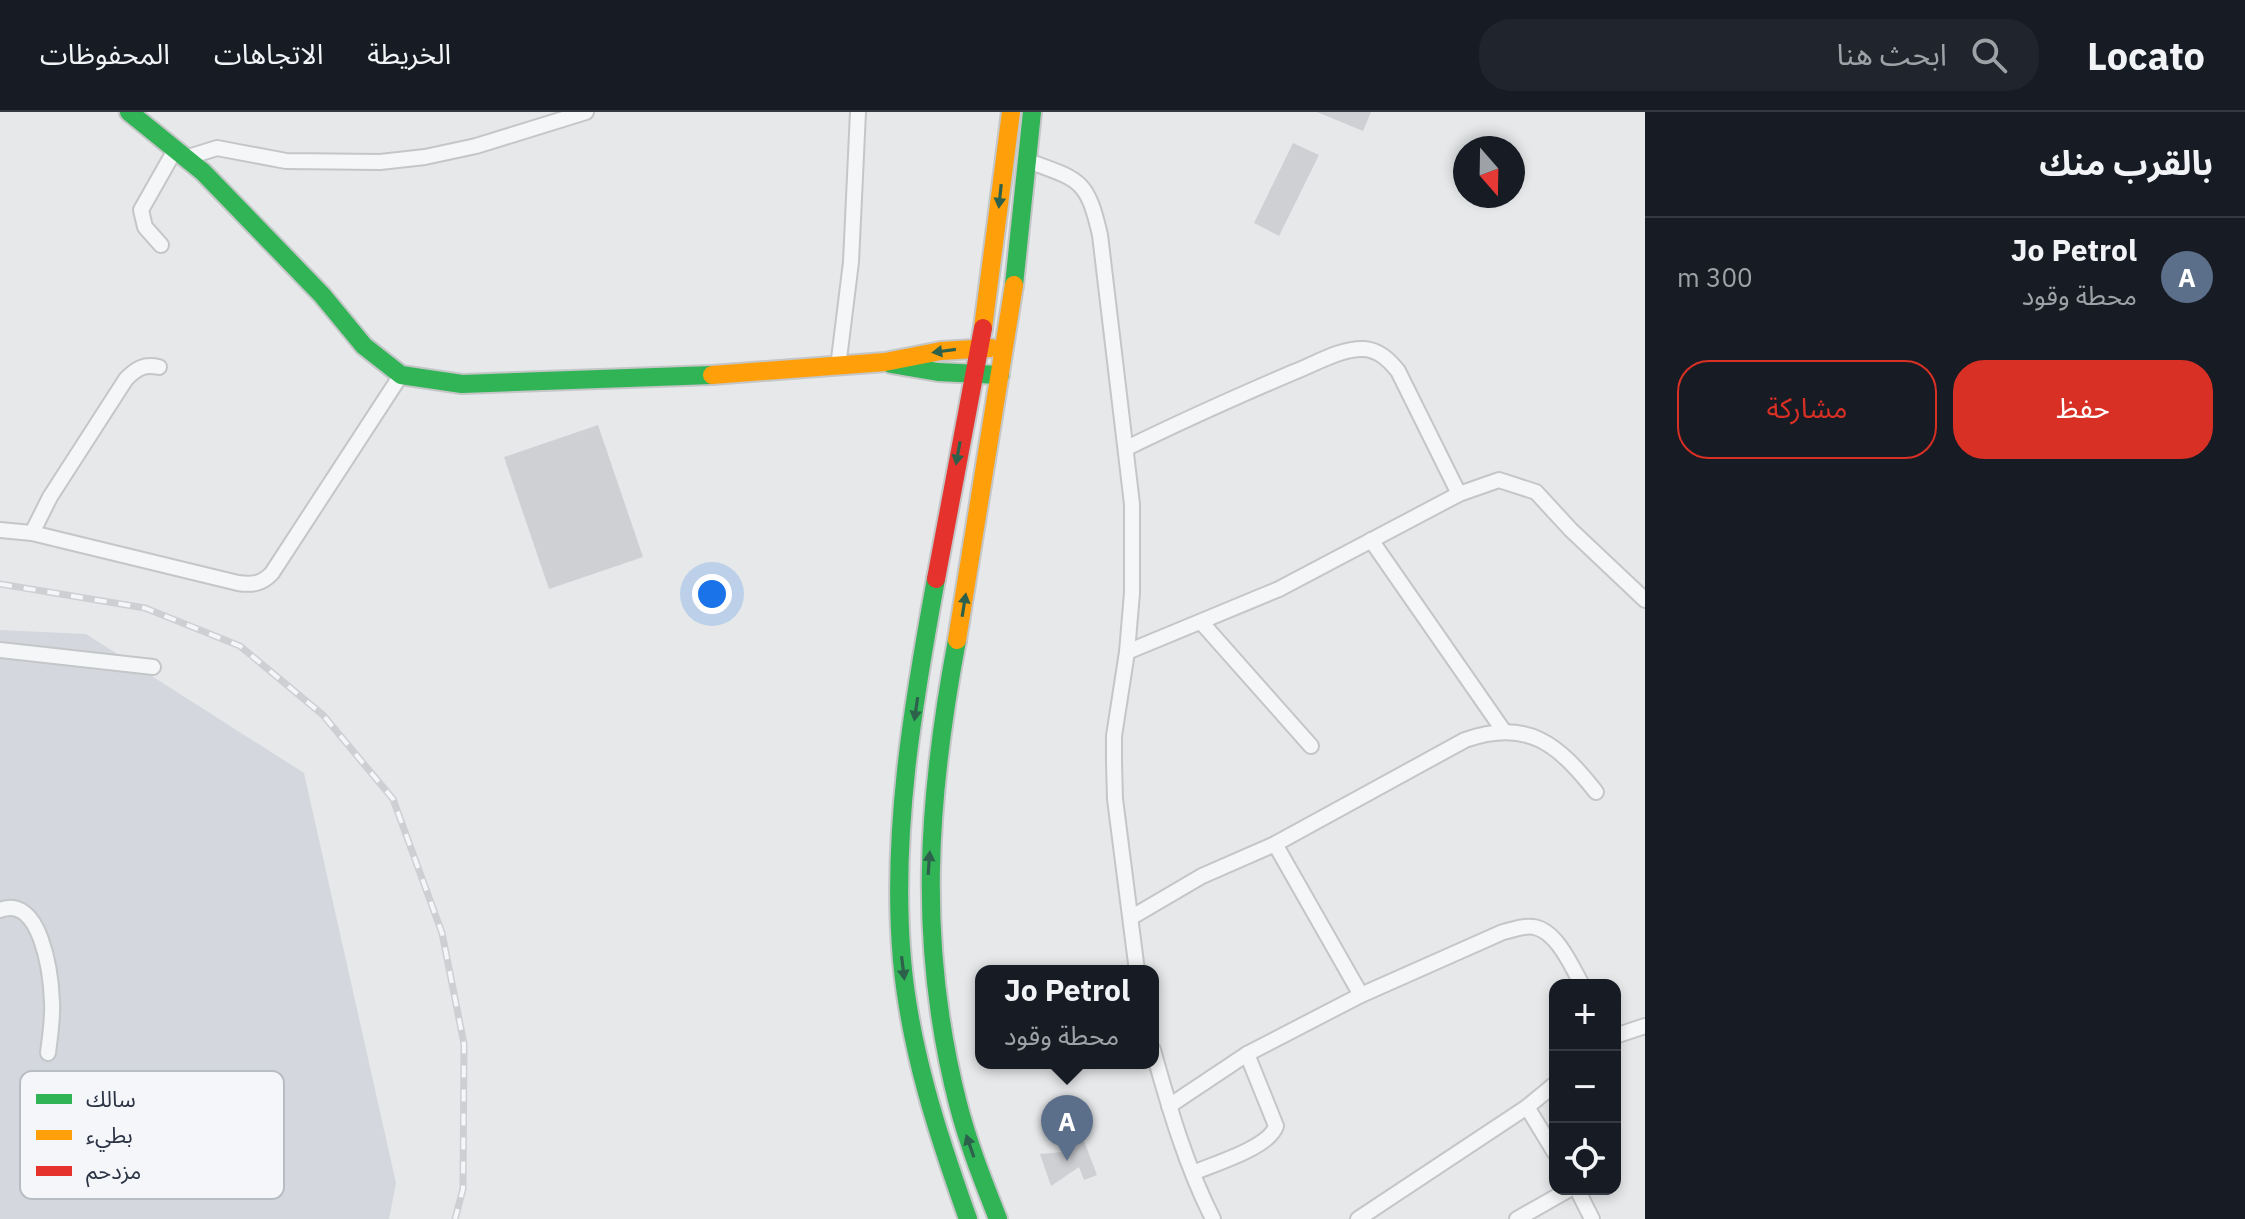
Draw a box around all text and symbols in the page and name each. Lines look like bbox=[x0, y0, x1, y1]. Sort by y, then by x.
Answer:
search box bbox=[1479, 19, 2039, 91]
text: Locato bbox=[2087, 31, 2205, 80]
icon: search bbox=[1967, 33, 2011, 77]
text: ابحث هنا bbox=[1836, 34, 1947, 73]
text: المحفوظات bbox=[40, 35, 170, 72]
text: الاتجاهات bbox=[214, 35, 323, 72]
text: الخريطة bbox=[367, 35, 451, 72]
north arrow bbox=[1453, 136, 1525, 208]
text: بالقرب منك bbox=[2039, 140, 2213, 184]
one-way arrow bbox=[994, 184, 1007, 209]
text: Jo Petrol bbox=[2011, 230, 2137, 269]
text: 300 m bbox=[1677, 260, 1753, 294]
text: A bbox=[2178, 260, 2196, 294]
text: محطة وقود bbox=[2022, 278, 2137, 312]
one-way arrow bbox=[932, 345, 957, 358]
button: مشاركة bbox=[1677, 360, 1937, 459]
button: حفظ bbox=[1953, 360, 2213, 459]
one-way arrow bbox=[952, 440, 964, 465]
your location bbox=[692, 574, 732, 614]
one-way arrow bbox=[958, 593, 971, 618]
one-way arrow bbox=[909, 697, 922, 722]
one-way arrow bbox=[923, 850, 936, 875]
one-way arrow bbox=[897, 956, 910, 981]
popup bbox=[975, 965, 1159, 1069]
text: Jo Petrol bbox=[1004, 970, 1130, 1009]
map controls bbox=[1549, 979, 1621, 1195]
button: + bbox=[1549, 979, 1621, 1051]
text: محطة وقود bbox=[1004, 1018, 1119, 1052]
button: − bbox=[1549, 1051, 1621, 1123]
legend bbox=[20, 1071, 284, 1199]
text: سالك bbox=[86, 1084, 136, 1113]
pin: A bbox=[1041, 1095, 1093, 1161]
text: بطيء bbox=[86, 1120, 133, 1152]
button: locate bbox=[1549, 1123, 1621, 1195]
one-way arrow bbox=[964, 1134, 976, 1158]
text: مزدحم bbox=[86, 1156, 141, 1188]

